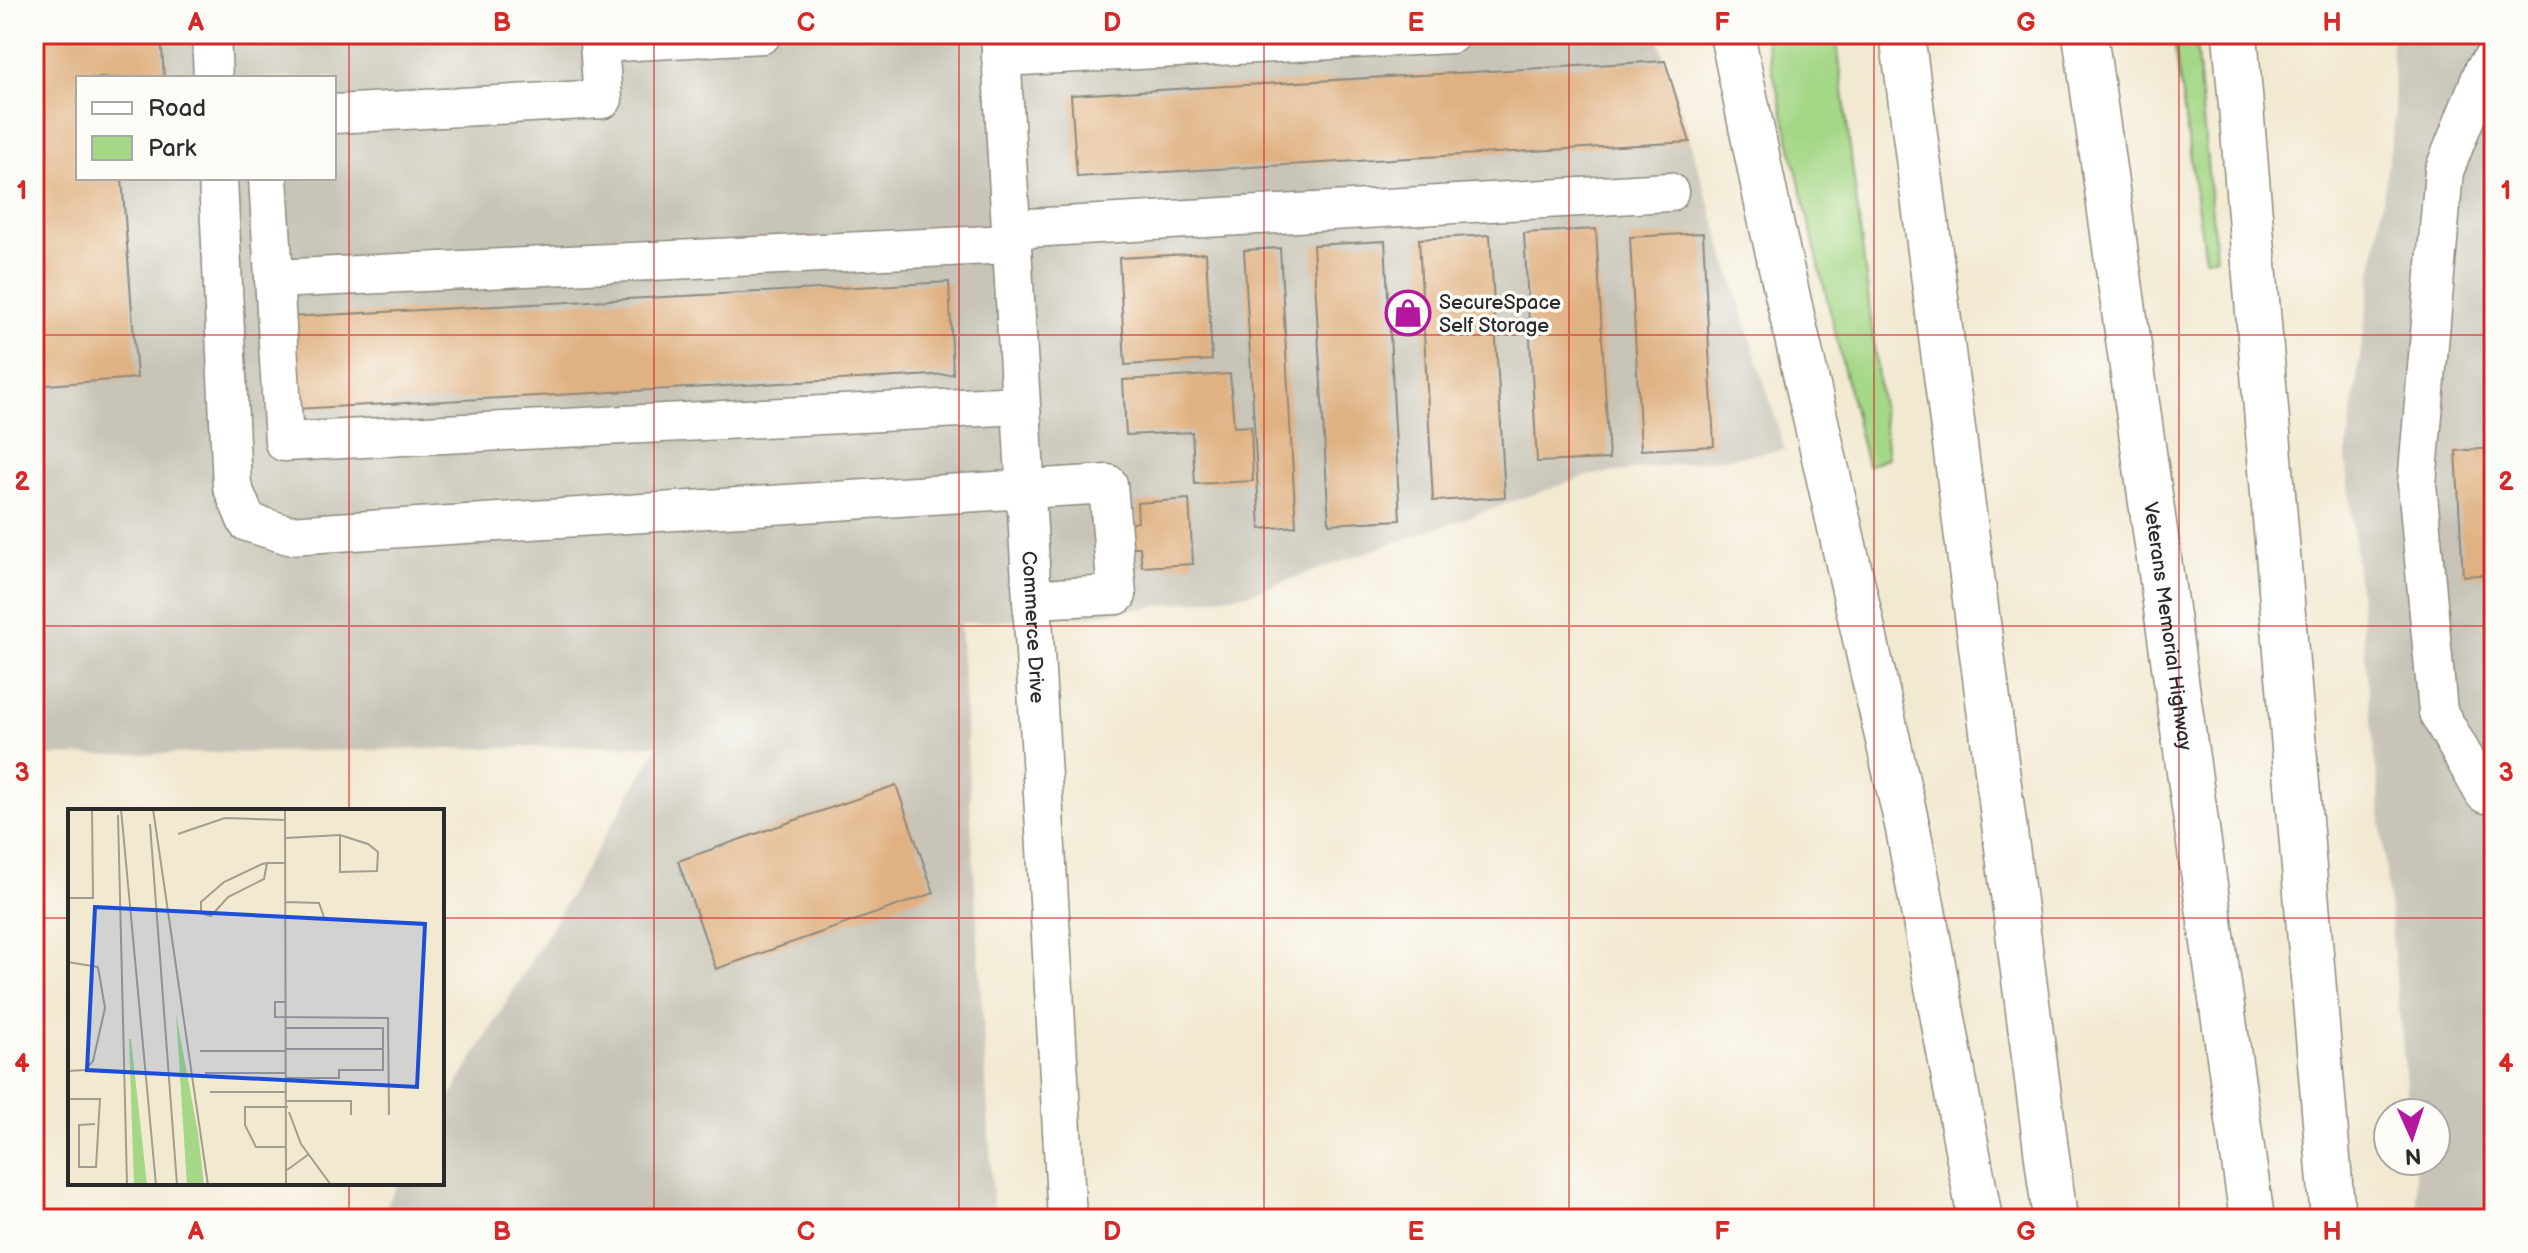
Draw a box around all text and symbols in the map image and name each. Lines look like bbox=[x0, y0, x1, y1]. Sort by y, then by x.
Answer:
text: A bbox=[187, 8, 204, 39]
text: B bbox=[493, 8, 511, 39]
text: C bbox=[797, 8, 815, 39]
text: D bbox=[1103, 8, 1121, 39]
text: E bbox=[1408, 8, 1425, 39]
text: F bbox=[1714, 8, 1730, 39]
text: G bbox=[2016, 8, 2036, 39]
text: H bbox=[2322, 8, 2342, 39]
legend bbox=[76, 76, 336, 180]
text: Road bbox=[148, 94, 206, 123]
text: Park bbox=[148, 134, 196, 163]
text: 1 bbox=[17, 176, 27, 207]
text: 1 bbox=[2501, 176, 2511, 207]
shop icon: SecureSpace Self Storage bbox=[1384, 289, 1432, 337]
place label: SecureSpace Self Storage bbox=[1439, 291, 1561, 338]
text: 2 bbox=[14, 467, 30, 498]
text: 2 bbox=[2498, 467, 2514, 498]
street label: Veterans Memorial Highway bbox=[2138, 501, 2197, 752]
street label: Commerce Drive bbox=[1016, 550, 1049, 704]
text: 3 bbox=[14, 758, 30, 789]
text: 3 bbox=[2498, 758, 2514, 789]
inset map bbox=[68, 809, 444, 1185]
text: 4 bbox=[14, 1049, 30, 1080]
text: 4 bbox=[2498, 1049, 2514, 1080]
north arrow bbox=[2372, 1097, 2452, 1177]
text: N bbox=[2404, 1142, 2422, 1169]
text: A bbox=[187, 1217, 204, 1248]
text: B bbox=[493, 1217, 511, 1248]
text: C bbox=[797, 1217, 815, 1248]
text: D bbox=[1103, 1217, 1121, 1248]
text: E bbox=[1408, 1217, 1425, 1248]
text: F bbox=[1714, 1217, 1730, 1248]
text: G bbox=[2016, 1217, 2036, 1248]
text: H bbox=[2322, 1217, 2342, 1248]

